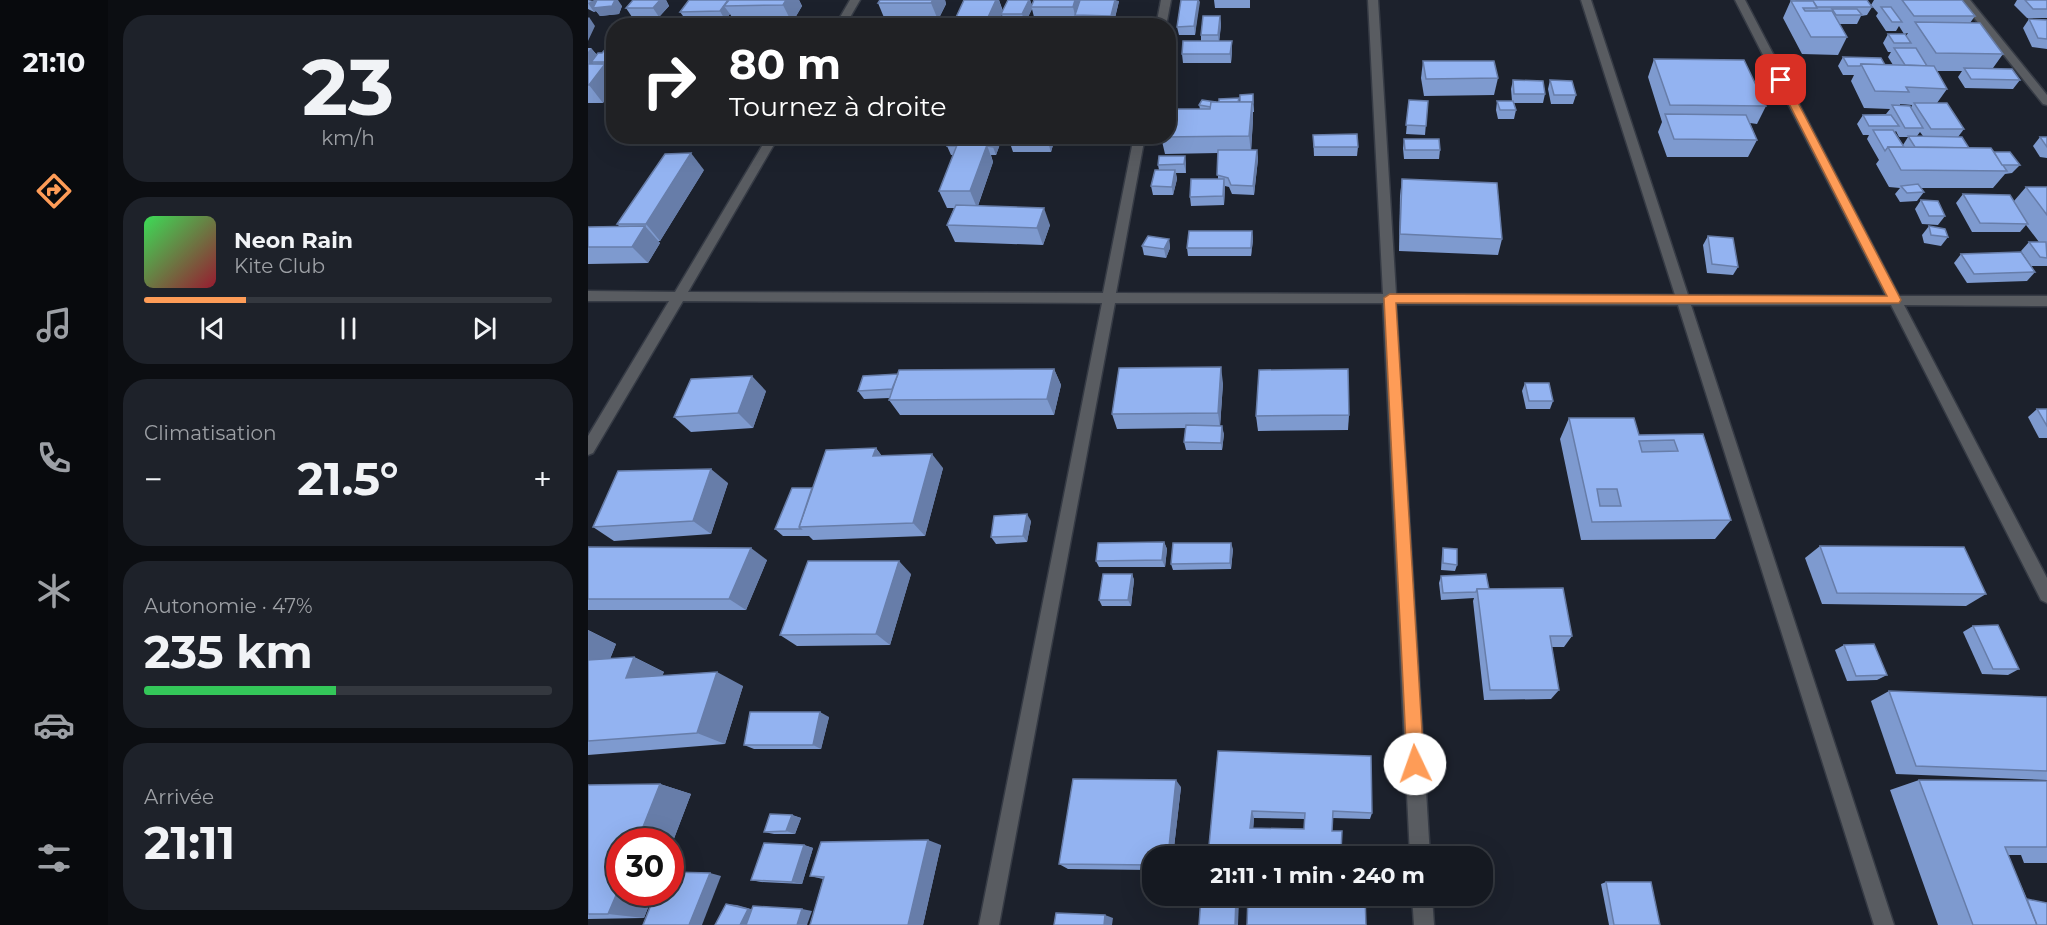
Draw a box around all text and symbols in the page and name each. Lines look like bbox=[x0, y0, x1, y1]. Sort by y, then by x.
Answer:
text: 80 m bbox=[729, 38, 841, 90]
text: 23 bbox=[302, 39, 394, 135]
icon: right bbox=[630, 42, 708, 120]
text: 21:10 bbox=[23, 46, 85, 79]
pin bbox=[1755, 54, 1806, 105]
icon: arrive bbox=[1764, 63, 1797, 96]
text: Tournez à droite bbox=[729, 90, 947, 123]
text: km/h bbox=[321, 126, 375, 150]
icon: directions bbox=[33, 170, 75, 212]
text: Neon Rain bbox=[234, 227, 353, 254]
text: Kite Club bbox=[234, 254, 325, 278]
icon: music bbox=[33, 304, 75, 346]
icon: previous bbox=[196, 312, 229, 345]
icon: pause bbox=[332, 312, 365, 345]
icon: next bbox=[468, 312, 501, 345]
text: Climatisation bbox=[144, 421, 277, 445]
icon: phone bbox=[33, 437, 75, 479]
text: 21.5° bbox=[297, 451, 399, 506]
text: − bbox=[144, 459, 163, 499]
text: + bbox=[533, 459, 552, 499]
icon: climate bbox=[33, 570, 75, 612]
text: Autonomie · 47% bbox=[144, 594, 313, 618]
text: 235 km bbox=[144, 624, 313, 679]
icon: car bbox=[33, 704, 75, 746]
position arrow bbox=[1383, 732, 1447, 796]
text: Arrivée bbox=[144, 785, 214, 809]
text: 21:11 bbox=[144, 815, 235, 870]
speed limit sign: 30 bbox=[606, 828, 684, 906]
icon: filters bbox=[33, 837, 75, 879]
text: 21:11 · 1 min · 240 m bbox=[1210, 862, 1425, 889]

